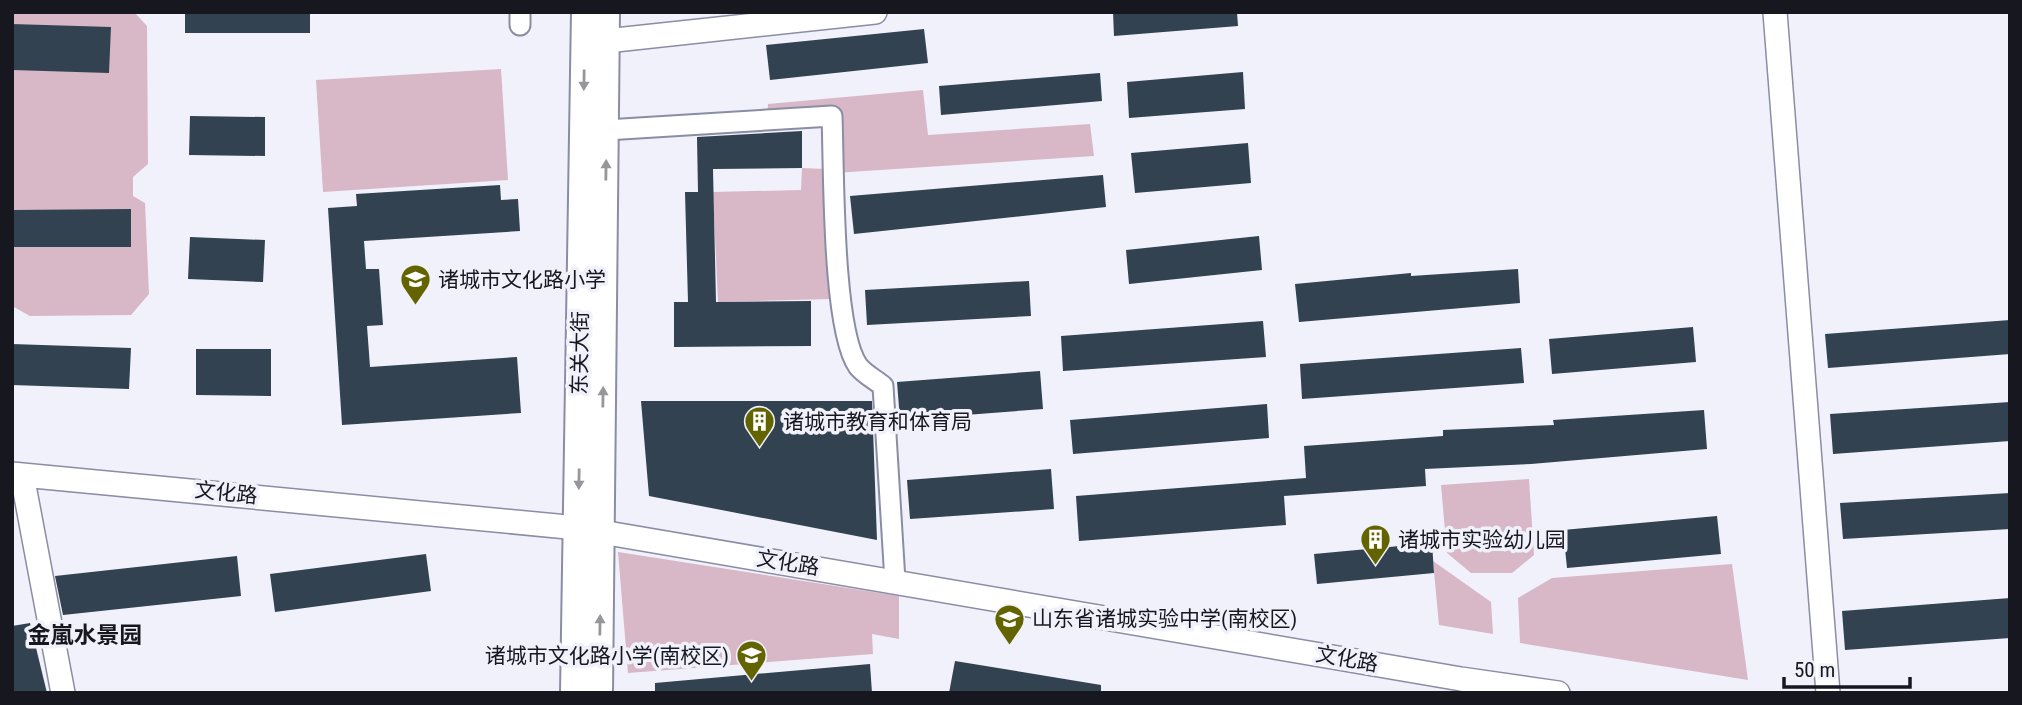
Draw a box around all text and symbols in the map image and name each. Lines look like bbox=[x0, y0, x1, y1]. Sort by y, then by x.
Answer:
one-way arrow bbox=[578, 70, 590, 92]
one-way arrow bbox=[600, 158, 612, 180]
school or university icon: 诸城市文化路小学 bbox=[398, 263, 432, 307]
place label: 诸城市文化路小学 bbox=[438, 268, 606, 292]
street label: 东关大街 bbox=[567, 311, 593, 395]
one-way arrow bbox=[597, 386, 609, 408]
building icon: 诸城市教育和体育局 bbox=[743, 405, 777, 449]
place label: 诸城市教育和体育局 bbox=[783, 410, 972, 434]
one-way arrow bbox=[573, 469, 584, 491]
street label: 文化路 bbox=[193, 478, 259, 508]
building icon: 诸城市实验幼儿园 bbox=[1358, 523, 1392, 567]
place label: 诸城市实验幼儿园 bbox=[1398, 528, 1566, 552]
street label: 文化路 bbox=[755, 546, 821, 580]
school or university icon: 山东省诸城实验中学(南校区) bbox=[992, 602, 1026, 646]
place label: 山东省诸城实验中学(南校区) bbox=[1032, 607, 1297, 631]
one-way arrow bbox=[594, 613, 606, 635]
district label: 金嵐水景园 bbox=[28, 622, 143, 649]
school or university icon: 诸城市文化路小学(南校区) bbox=[735, 639, 769, 683]
street label: 文化路 bbox=[1314, 642, 1380, 676]
place label: 诸城市文化路小学(南校区) bbox=[485, 644, 729, 668]
scale bar bbox=[1784, 646, 1910, 690]
text: 50 m bbox=[1794, 658, 1835, 682]

